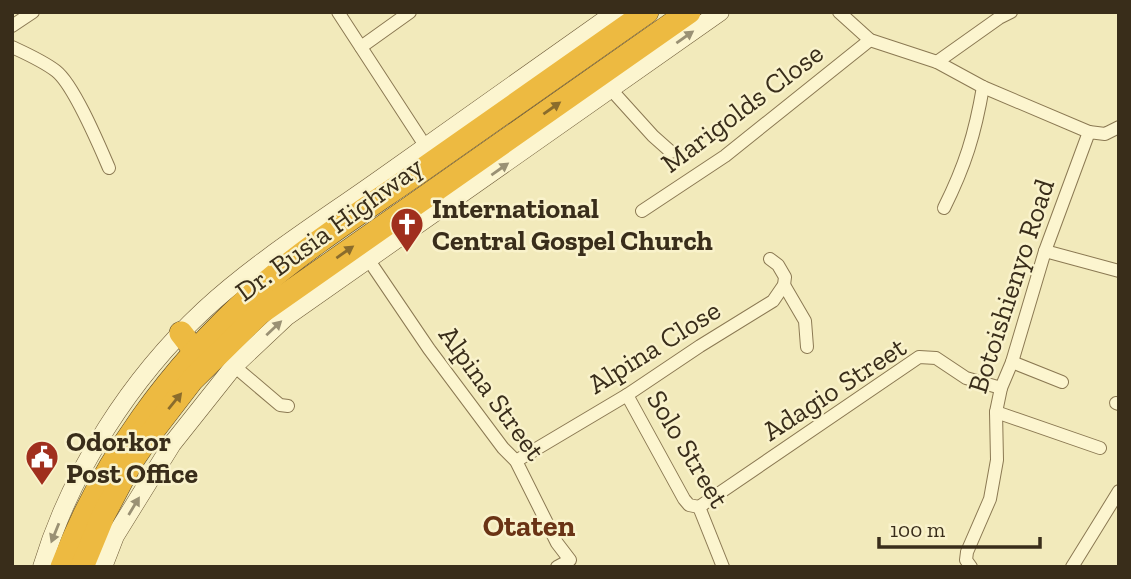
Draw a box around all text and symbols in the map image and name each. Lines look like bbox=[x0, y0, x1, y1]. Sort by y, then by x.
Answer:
one-way arrow bbox=[676, 30, 694, 44]
street label: Marigolds Close bbox=[655, 36, 829, 180]
one-way arrow bbox=[543, 101, 561, 115]
street label: Dr. Busia Highway bbox=[229, 150, 430, 308]
one-way arrow bbox=[490, 162, 509, 176]
street label: Botoishienyo Road bbox=[961, 175, 1061, 397]
place label: International Central Gospel Church bbox=[432, 192, 713, 257]
church icon: International Central Gospel Church bbox=[388, 205, 426, 254]
one-way arrow bbox=[336, 246, 355, 259]
street label: Alpina Close bbox=[582, 293, 726, 401]
street label: Alpina Street bbox=[432, 319, 552, 467]
one-way arrow bbox=[265, 321, 282, 337]
street label: Adagio Street bbox=[756, 330, 912, 448]
street label: Solo Street bbox=[640, 384, 736, 514]
one-way arrow bbox=[167, 393, 182, 410]
place label: Odorkor Post Office bbox=[66, 425, 198, 490]
public building icon: Odorkor Post Office bbox=[23, 438, 61, 487]
one-way arrow bbox=[127, 496, 140, 515]
scale bar bbox=[879, 505, 1040, 550]
district label: Otaten bbox=[483, 508, 576, 544]
text: 100 m bbox=[890, 517, 945, 542]
one-way arrow bbox=[49, 523, 60, 544]

